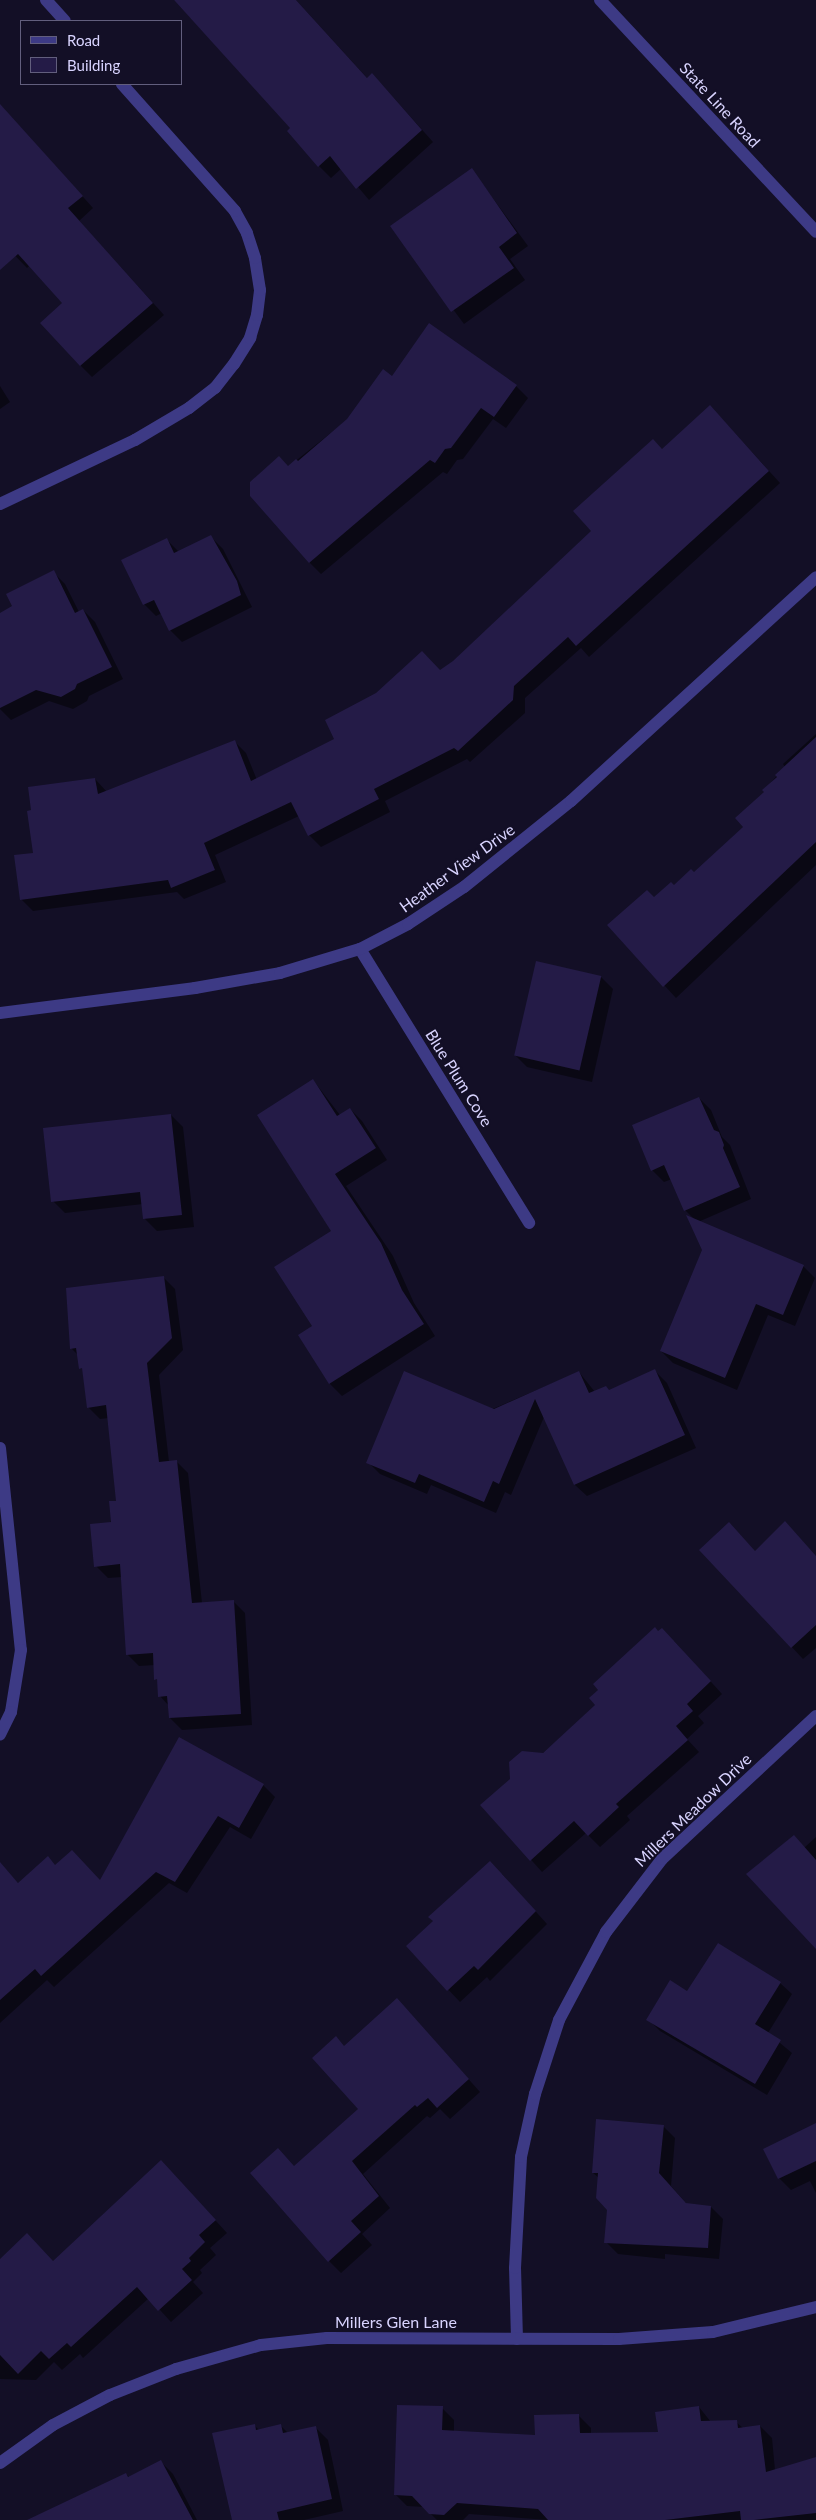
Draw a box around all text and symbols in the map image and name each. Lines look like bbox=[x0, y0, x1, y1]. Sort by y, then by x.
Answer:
legend bbox=[20, 20, 182, 85]
text: Road bbox=[67, 31, 100, 49]
text: Building bbox=[67, 56, 120, 74]
street label: State Line Road bbox=[676, 59, 764, 151]
street label: Heather View Drive bbox=[395, 819, 519, 917]
street label: Blue Plum Cove bbox=[422, 1026, 496, 1130]
street label: Millers Meadow Drive bbox=[631, 1749, 755, 1871]
street label: Millers Glen Lane bbox=[335, 2312, 457, 2332]

